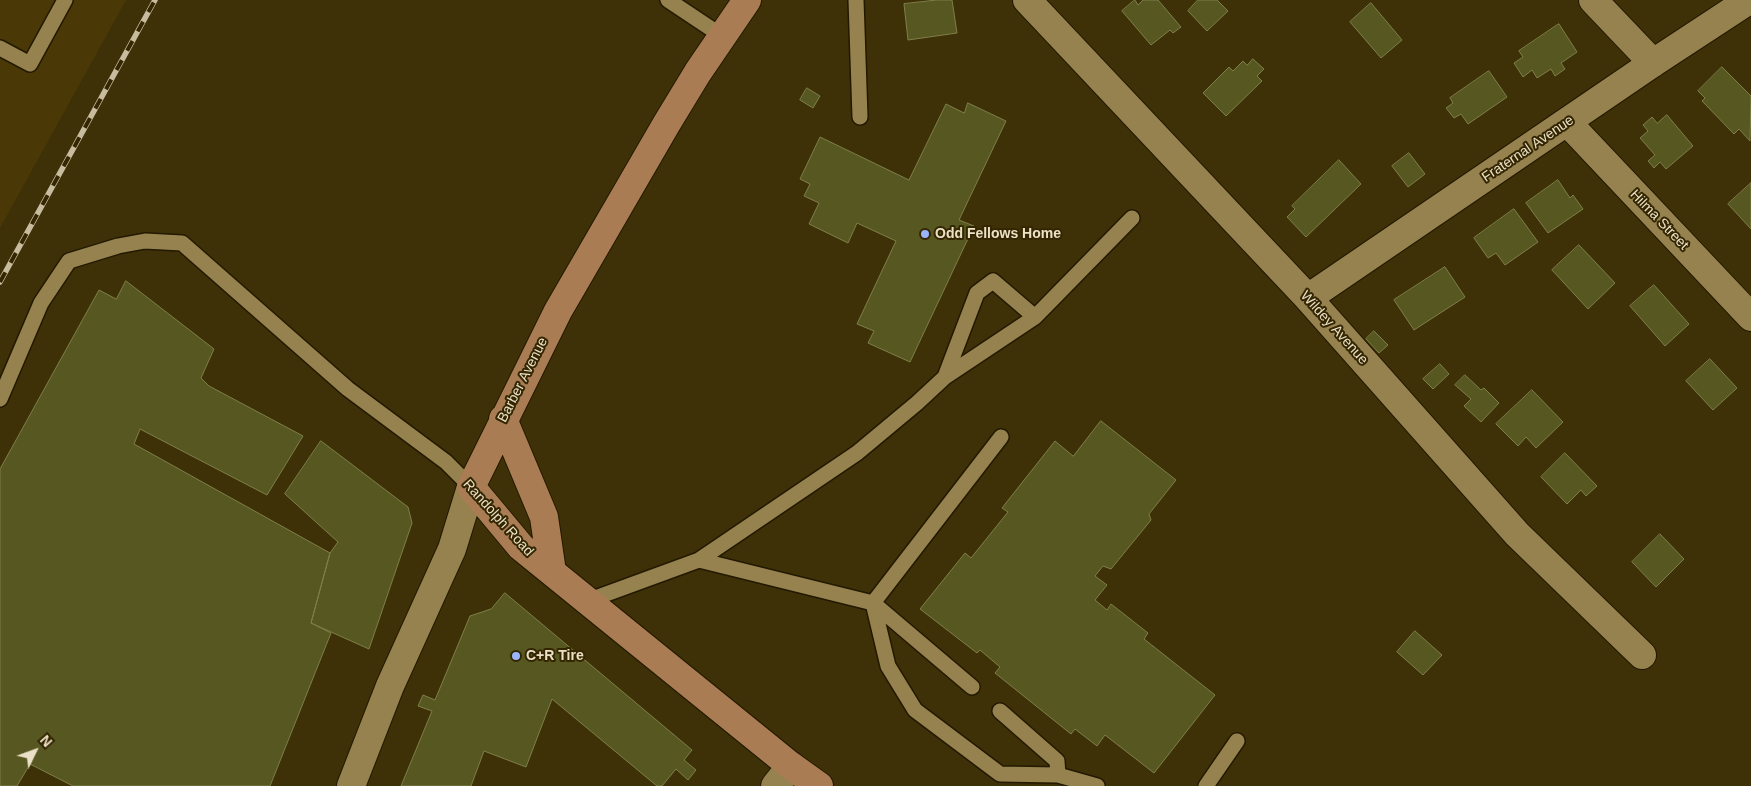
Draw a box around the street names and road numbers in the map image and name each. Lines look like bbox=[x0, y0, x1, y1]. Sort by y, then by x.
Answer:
street label: Fraternal Avenue bbox=[1479, 112, 1577, 186]
street label: Hilma Street bbox=[1626, 186, 1692, 254]
street label: Wildey Avenue bbox=[1297, 288, 1371, 368]
street label: Barber Avenue bbox=[494, 335, 552, 425]
street label: Randolph Road bbox=[459, 476, 537, 560]

